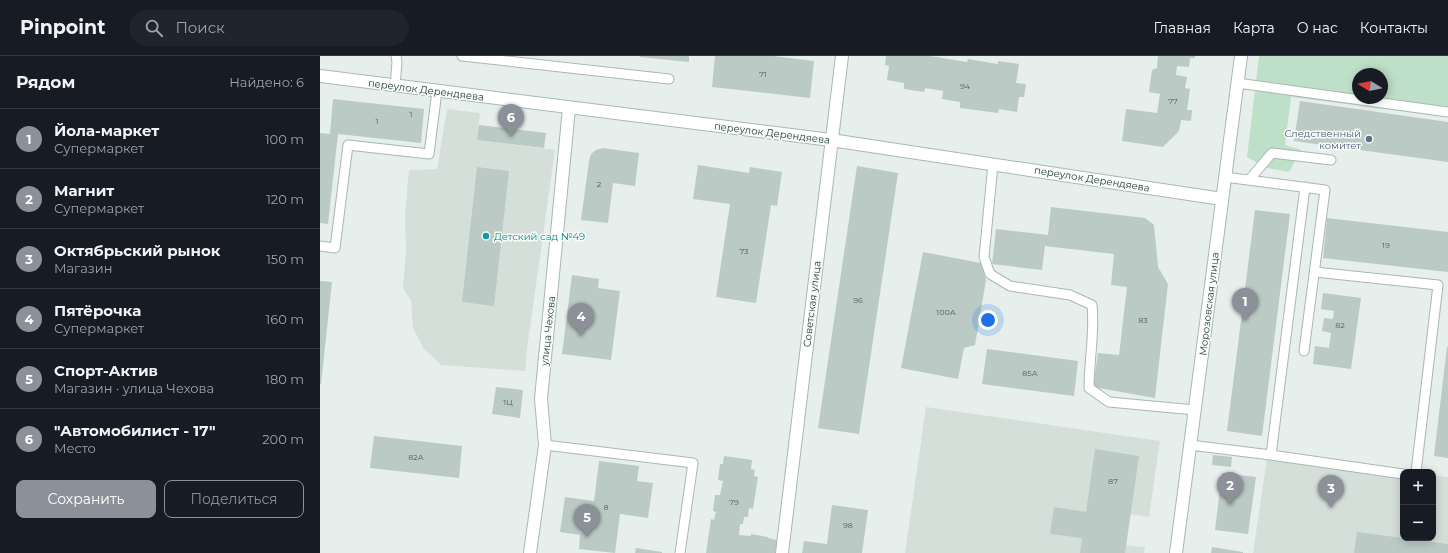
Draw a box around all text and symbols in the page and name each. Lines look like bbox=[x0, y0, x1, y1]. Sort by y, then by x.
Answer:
search box bbox=[129, 10, 409, 46]
text: Pinpoint bbox=[20, 16, 105, 39]
icon: search bbox=[143, 17, 165, 39]
text: Поиск bbox=[175, 18, 225, 37]
text: Главная bbox=[1153, 19, 1211, 37]
text: Карта bbox=[1233, 19, 1275, 37]
text: О нас bbox=[1297, 19, 1338, 37]
text: Контакты bbox=[1360, 19, 1428, 37]
north arrow bbox=[1352, 68, 1388, 104]
house number: 71 bbox=[759, 69, 767, 79]
text: Рядом bbox=[16, 72, 75, 92]
text: Найдено: 6 bbox=[229, 74, 304, 90]
street label: переулок Дерендяева bbox=[367, 76, 485, 104]
house number: 94 bbox=[960, 81, 971, 91]
house number: 77 bbox=[1168, 96, 1178, 106]
pin: 6 bbox=[498, 104, 524, 137]
house number: 1 bbox=[410, 109, 412, 119]
house number: 1 bbox=[376, 116, 378, 126]
street label: переулок Дерендяева bbox=[713, 119, 831, 147]
text: Йола-маркет bbox=[54, 121, 159, 140]
place label: Следственный комитет bbox=[1284, 127, 1361, 152]
text: 1 bbox=[26, 131, 32, 147]
text: 100 m bbox=[265, 131, 304, 147]
marker: Следственный комитет bbox=[1364, 134, 1374, 144]
text: Супермаркет bbox=[54, 140, 144, 156]
street label: переулок Дерендяева bbox=[1033, 163, 1151, 195]
house number: 2 bbox=[597, 179, 602, 189]
text: Магнит bbox=[54, 181, 114, 200]
text: 2 bbox=[25, 191, 33, 207]
text: 120 m bbox=[266, 191, 304, 207]
text: Супермаркет bbox=[54, 200, 144, 216]
place label: Детский сад №49 bbox=[494, 230, 585, 243]
marker: Детский сад №49 bbox=[481, 231, 491, 241]
house number: 19 bbox=[1382, 240, 1390, 250]
text: Октябрьский рынок bbox=[54, 241, 220, 260]
house number: 73 bbox=[739, 246, 749, 256]
text: 3 bbox=[25, 251, 33, 267]
text: 150 m bbox=[266, 251, 304, 267]
street label: Морозовская улица bbox=[1196, 252, 1222, 356]
text: Магазин bbox=[54, 260, 113, 276]
street label: Советская улица bbox=[800, 260, 824, 348]
pin: 1 bbox=[1232, 288, 1258, 321]
street label: улица Чехова bbox=[538, 295, 558, 368]
house number: 96 bbox=[853, 295, 863, 305]
text: Пятёрочка bbox=[54, 301, 141, 320]
pin: 4 bbox=[568, 303, 594, 336]
house number: 100А bbox=[936, 307, 956, 317]
your location bbox=[978, 310, 998, 330]
text: 4 bbox=[25, 311, 33, 327]
text: 160 m bbox=[266, 311, 304, 327]
house number: 83 bbox=[1138, 315, 1148, 325]
text: Супермаркет bbox=[54, 320, 144, 336]
house number: 82 bbox=[1335, 320, 1345, 330]
text: Спорт-Актив bbox=[54, 361, 158, 380]
house number: 85А bbox=[1022, 368, 1038, 378]
text: 5 bbox=[25, 371, 33, 387]
text: 180 m bbox=[265, 371, 304, 387]
text: Магазин · улица Чехова bbox=[54, 380, 214, 396]
house number: 1Ц bbox=[503, 397, 513, 407]
text: "Автомобилист - 17" bbox=[54, 421, 216, 440]
text: 6 bbox=[25, 431, 33, 447]
text: 200 m bbox=[262, 431, 304, 447]
text: Место bbox=[54, 440, 96, 456]
house number: 82А bbox=[408, 452, 424, 462]
map controls bbox=[1400, 469, 1436, 541]
button: + bbox=[1400, 469, 1436, 505]
pin: 2 bbox=[1217, 472, 1243, 505]
pin: 3 bbox=[1318, 475, 1344, 508]
house number: 87 bbox=[1108, 476, 1118, 486]
button: Сохранить bbox=[16, 480, 156, 518]
button: Поделиться bbox=[164, 480, 304, 518]
house number: 79 bbox=[729, 497, 739, 507]
house number: 8 bbox=[603, 502, 609, 512]
pin: 5 bbox=[574, 504, 600, 537]
button: − bbox=[1400, 505, 1436, 541]
house number: 98 bbox=[843, 520, 853, 530]

